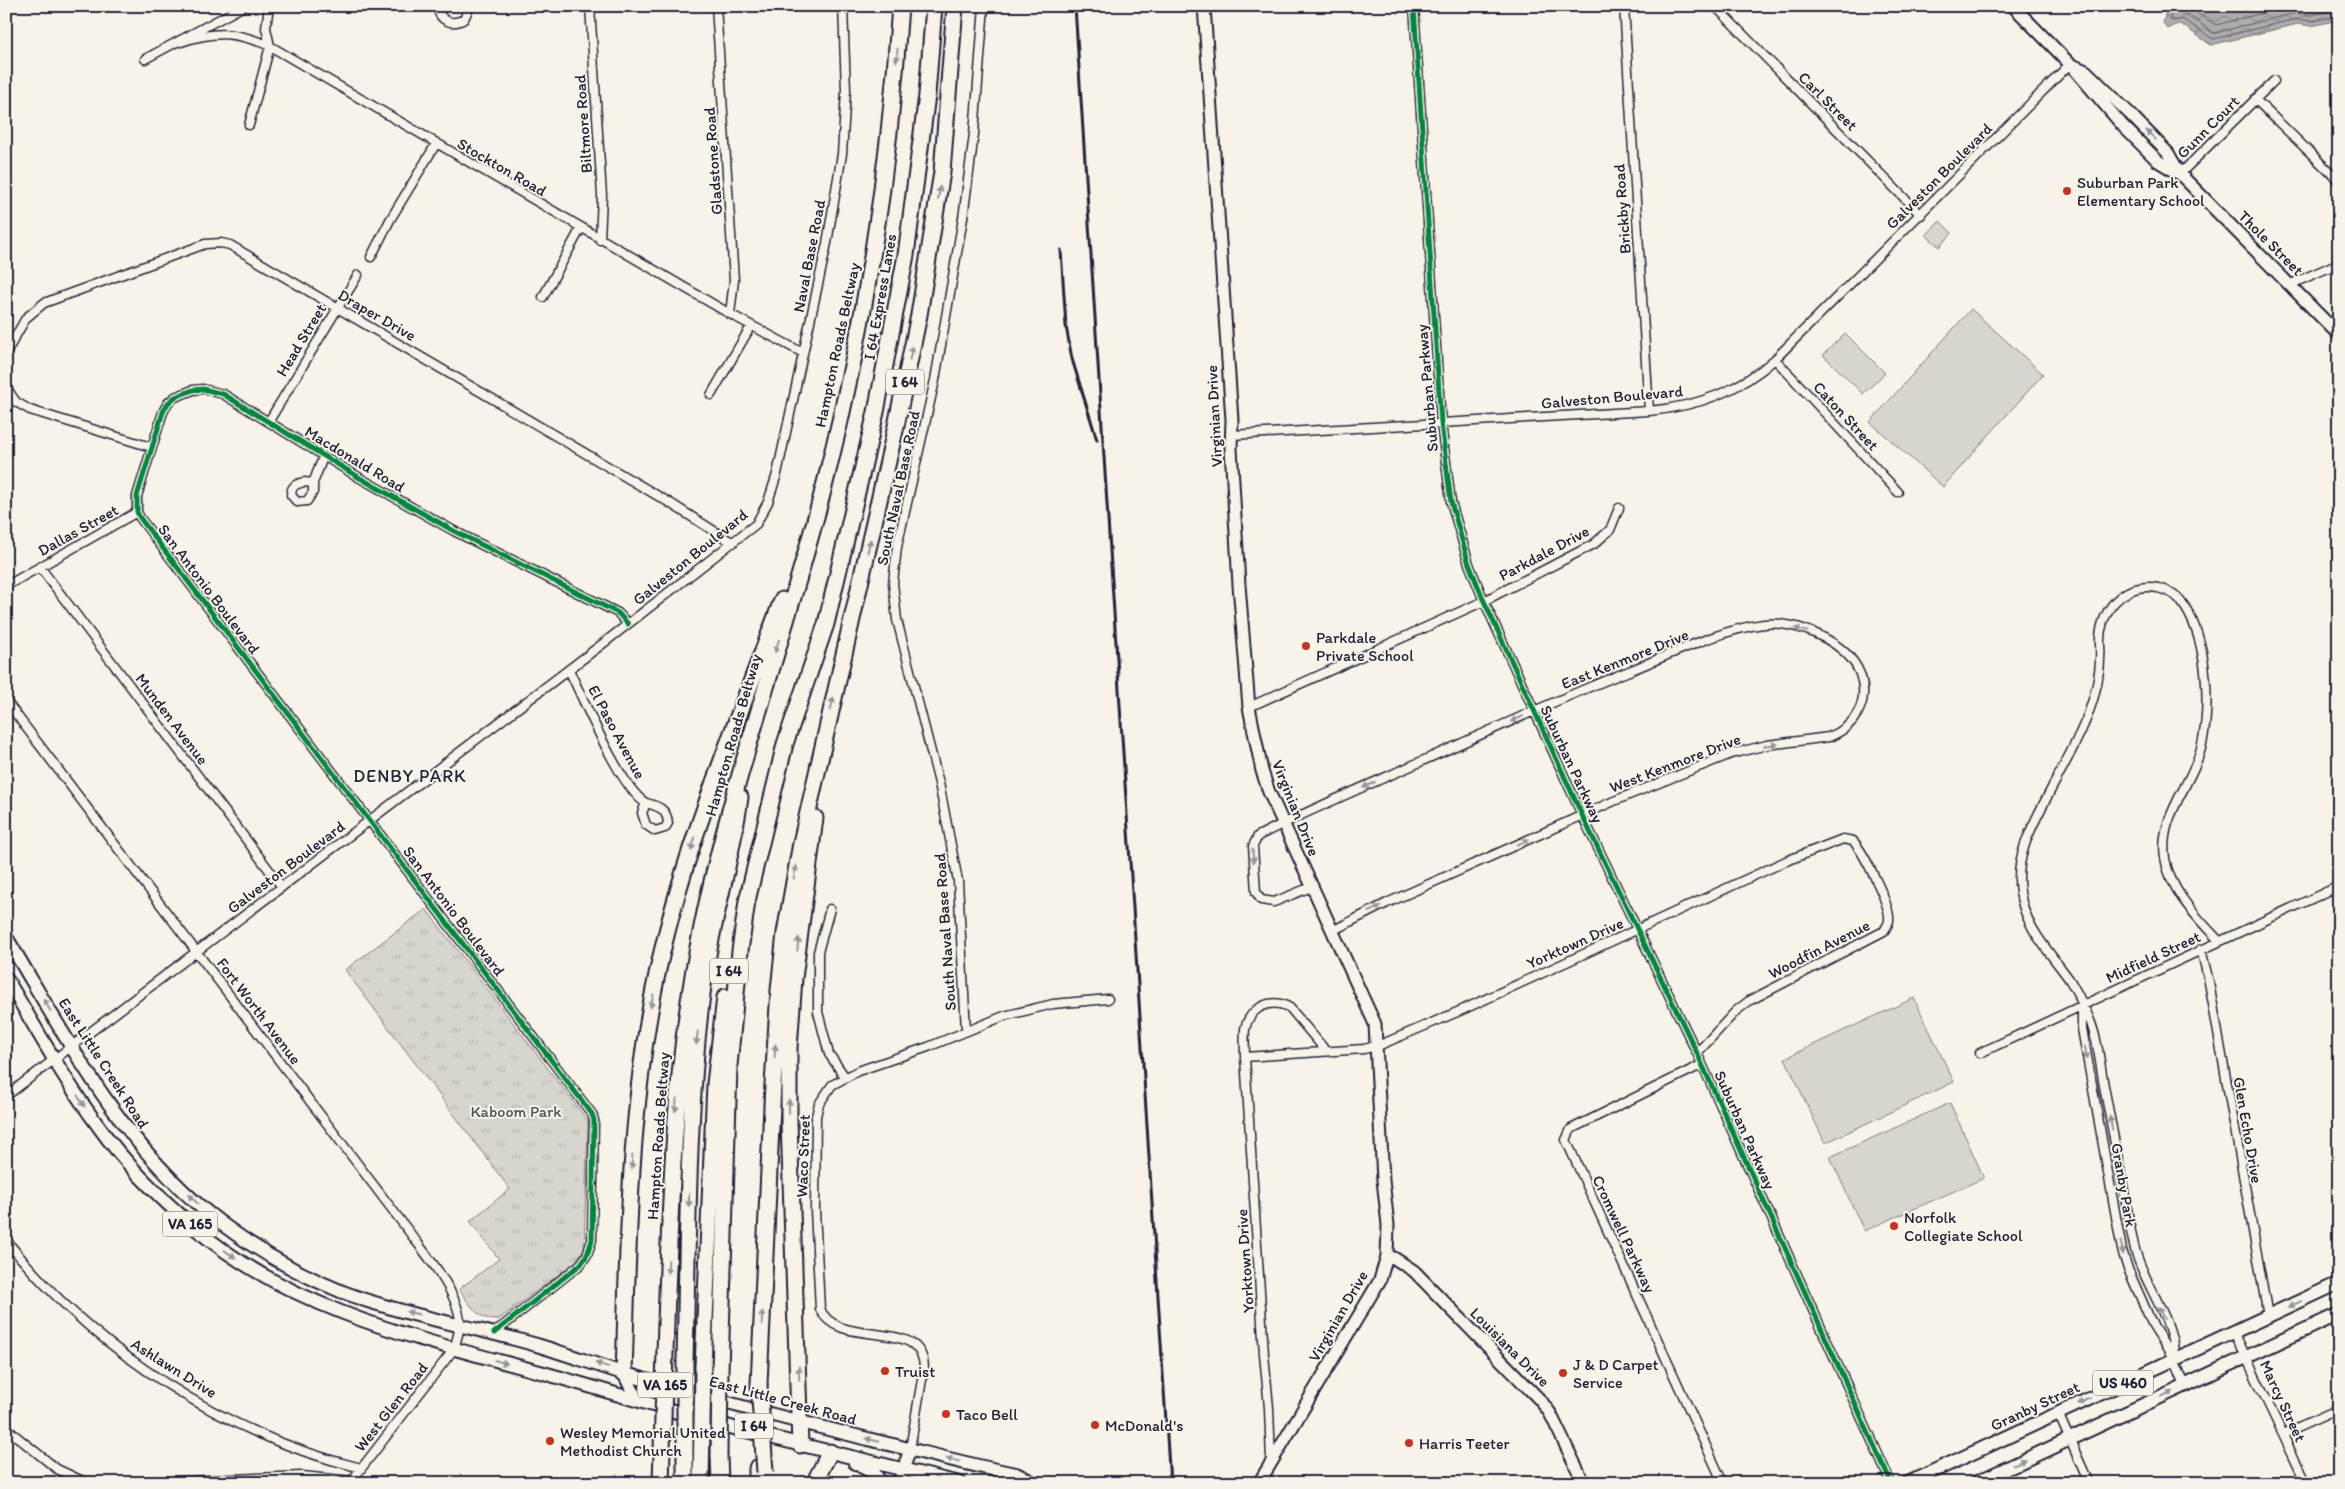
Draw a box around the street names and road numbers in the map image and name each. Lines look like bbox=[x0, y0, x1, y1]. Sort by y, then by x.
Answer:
street label: Carl Street bbox=[1795, 68, 1861, 134]
street label: Biltmore Road bbox=[570, 74, 596, 174]
street label: Gunn Court bbox=[2173, 92, 2243, 162]
street label: Gladstone Road bbox=[700, 106, 726, 216]
street label: Galveston Boulevard bbox=[1882, 119, 1996, 233]
street label: Stockton Road bbox=[454, 134, 550, 200]
street label: Brickby Road bbox=[1609, 163, 1635, 255]
street label: Naval Base Road bbox=[789, 198, 829, 314]
street label: Thole Street bbox=[2235, 207, 2307, 279]
street label: I 64 Express Lanes bbox=[860, 232, 900, 362]
street label: Hampton Roads Beltway bbox=[810, 260, 864, 429]
street label: Draper Drive bbox=[335, 285, 419, 345]
street label: Head Street bbox=[272, 300, 330, 380]
street label: Suburban Parkway bbox=[1412, 323, 1442, 452]
street label: Virginian Drive bbox=[1202, 364, 1226, 467]
road number: I 64 bbox=[886, 370, 924, 394]
street label: Caton Street bbox=[1809, 378, 1883, 454]
street label: Galveston Boulevard bbox=[1540, 381, 1684, 413]
street label: South Naval Base Road bbox=[872, 409, 924, 567]
street label: Macdonald Road bbox=[301, 422, 409, 497]
street label: Dallas Street bbox=[34, 500, 122, 560]
street label: Galveston Boulevard bbox=[629, 505, 751, 609]
street label: San Antonio Boulevard bbox=[154, 520, 264, 658]
street label: Parkdale Drive bbox=[1496, 521, 1592, 585]
street label: East Kenmore Drive bbox=[1558, 625, 1692, 693]
street label: Hampton Roads Beltway bbox=[701, 651, 765, 818]
street label: Munden Avenue bbox=[131, 670, 213, 768]
street label: El Paso Avenue bbox=[584, 682, 650, 782]
street label: Suburban Parkway bbox=[1536, 702, 1608, 826]
street label: West Kenmore Drive bbox=[1607, 729, 1744, 797]
street label: Virginian Drive bbox=[1268, 757, 1324, 859]
street label: Galveston Boulevard bbox=[223, 816, 349, 917]
street label: San Antonio Boulevard bbox=[399, 842, 509, 980]
street label: South Naval Base Road bbox=[930, 852, 960, 1011]
street label: Yorktown Drive bbox=[1524, 913, 1626, 973]
street label: Woodfin Avenue bbox=[1765, 915, 1873, 983]
street label: Midfield Street bbox=[2103, 927, 2203, 987]
street label: Fort Worth Avenue bbox=[213, 954, 305, 1068]
road number: I 64 bbox=[710, 958, 748, 984]
street label: East Little Creek Road bbox=[55, 994, 154, 1132]
street label: Hampton Roads Beltway bbox=[643, 1051, 673, 1220]
street label: Suburban Parkway bbox=[1710, 1068, 1780, 1193]
street label: Glen Echo Drive bbox=[2229, 1075, 2267, 1185]
street label: Waco Street bbox=[792, 1114, 814, 1198]
street label: Granby Park bbox=[2107, 1141, 2141, 1229]
street label: Cromwell Parkway bbox=[1588, 1172, 1660, 1296]
street label: Yorktown Drive bbox=[1232, 1208, 1258, 1314]
road number: VA 165 bbox=[162, 1212, 218, 1236]
street label: Virginian Drive bbox=[1304, 1267, 1372, 1365]
street label: Louisiana Drive bbox=[1466, 1303, 1554, 1391]
street label: Ashlawn Drive bbox=[128, 1334, 221, 1402]
street label: Marcy Street bbox=[2256, 1357, 2310, 1445]
street label: West Glen Road bbox=[350, 1358, 432, 1455]
road number: US 460 bbox=[2093, 1370, 2153, 1396]
street label: East Little Creek Road bbox=[707, 1371, 859, 1429]
road number: VA 165 bbox=[638, 1372, 692, 1398]
street label: Granby Street bbox=[1987, 1377, 2083, 1435]
road number: I 64 bbox=[735, 1414, 773, 1438]

